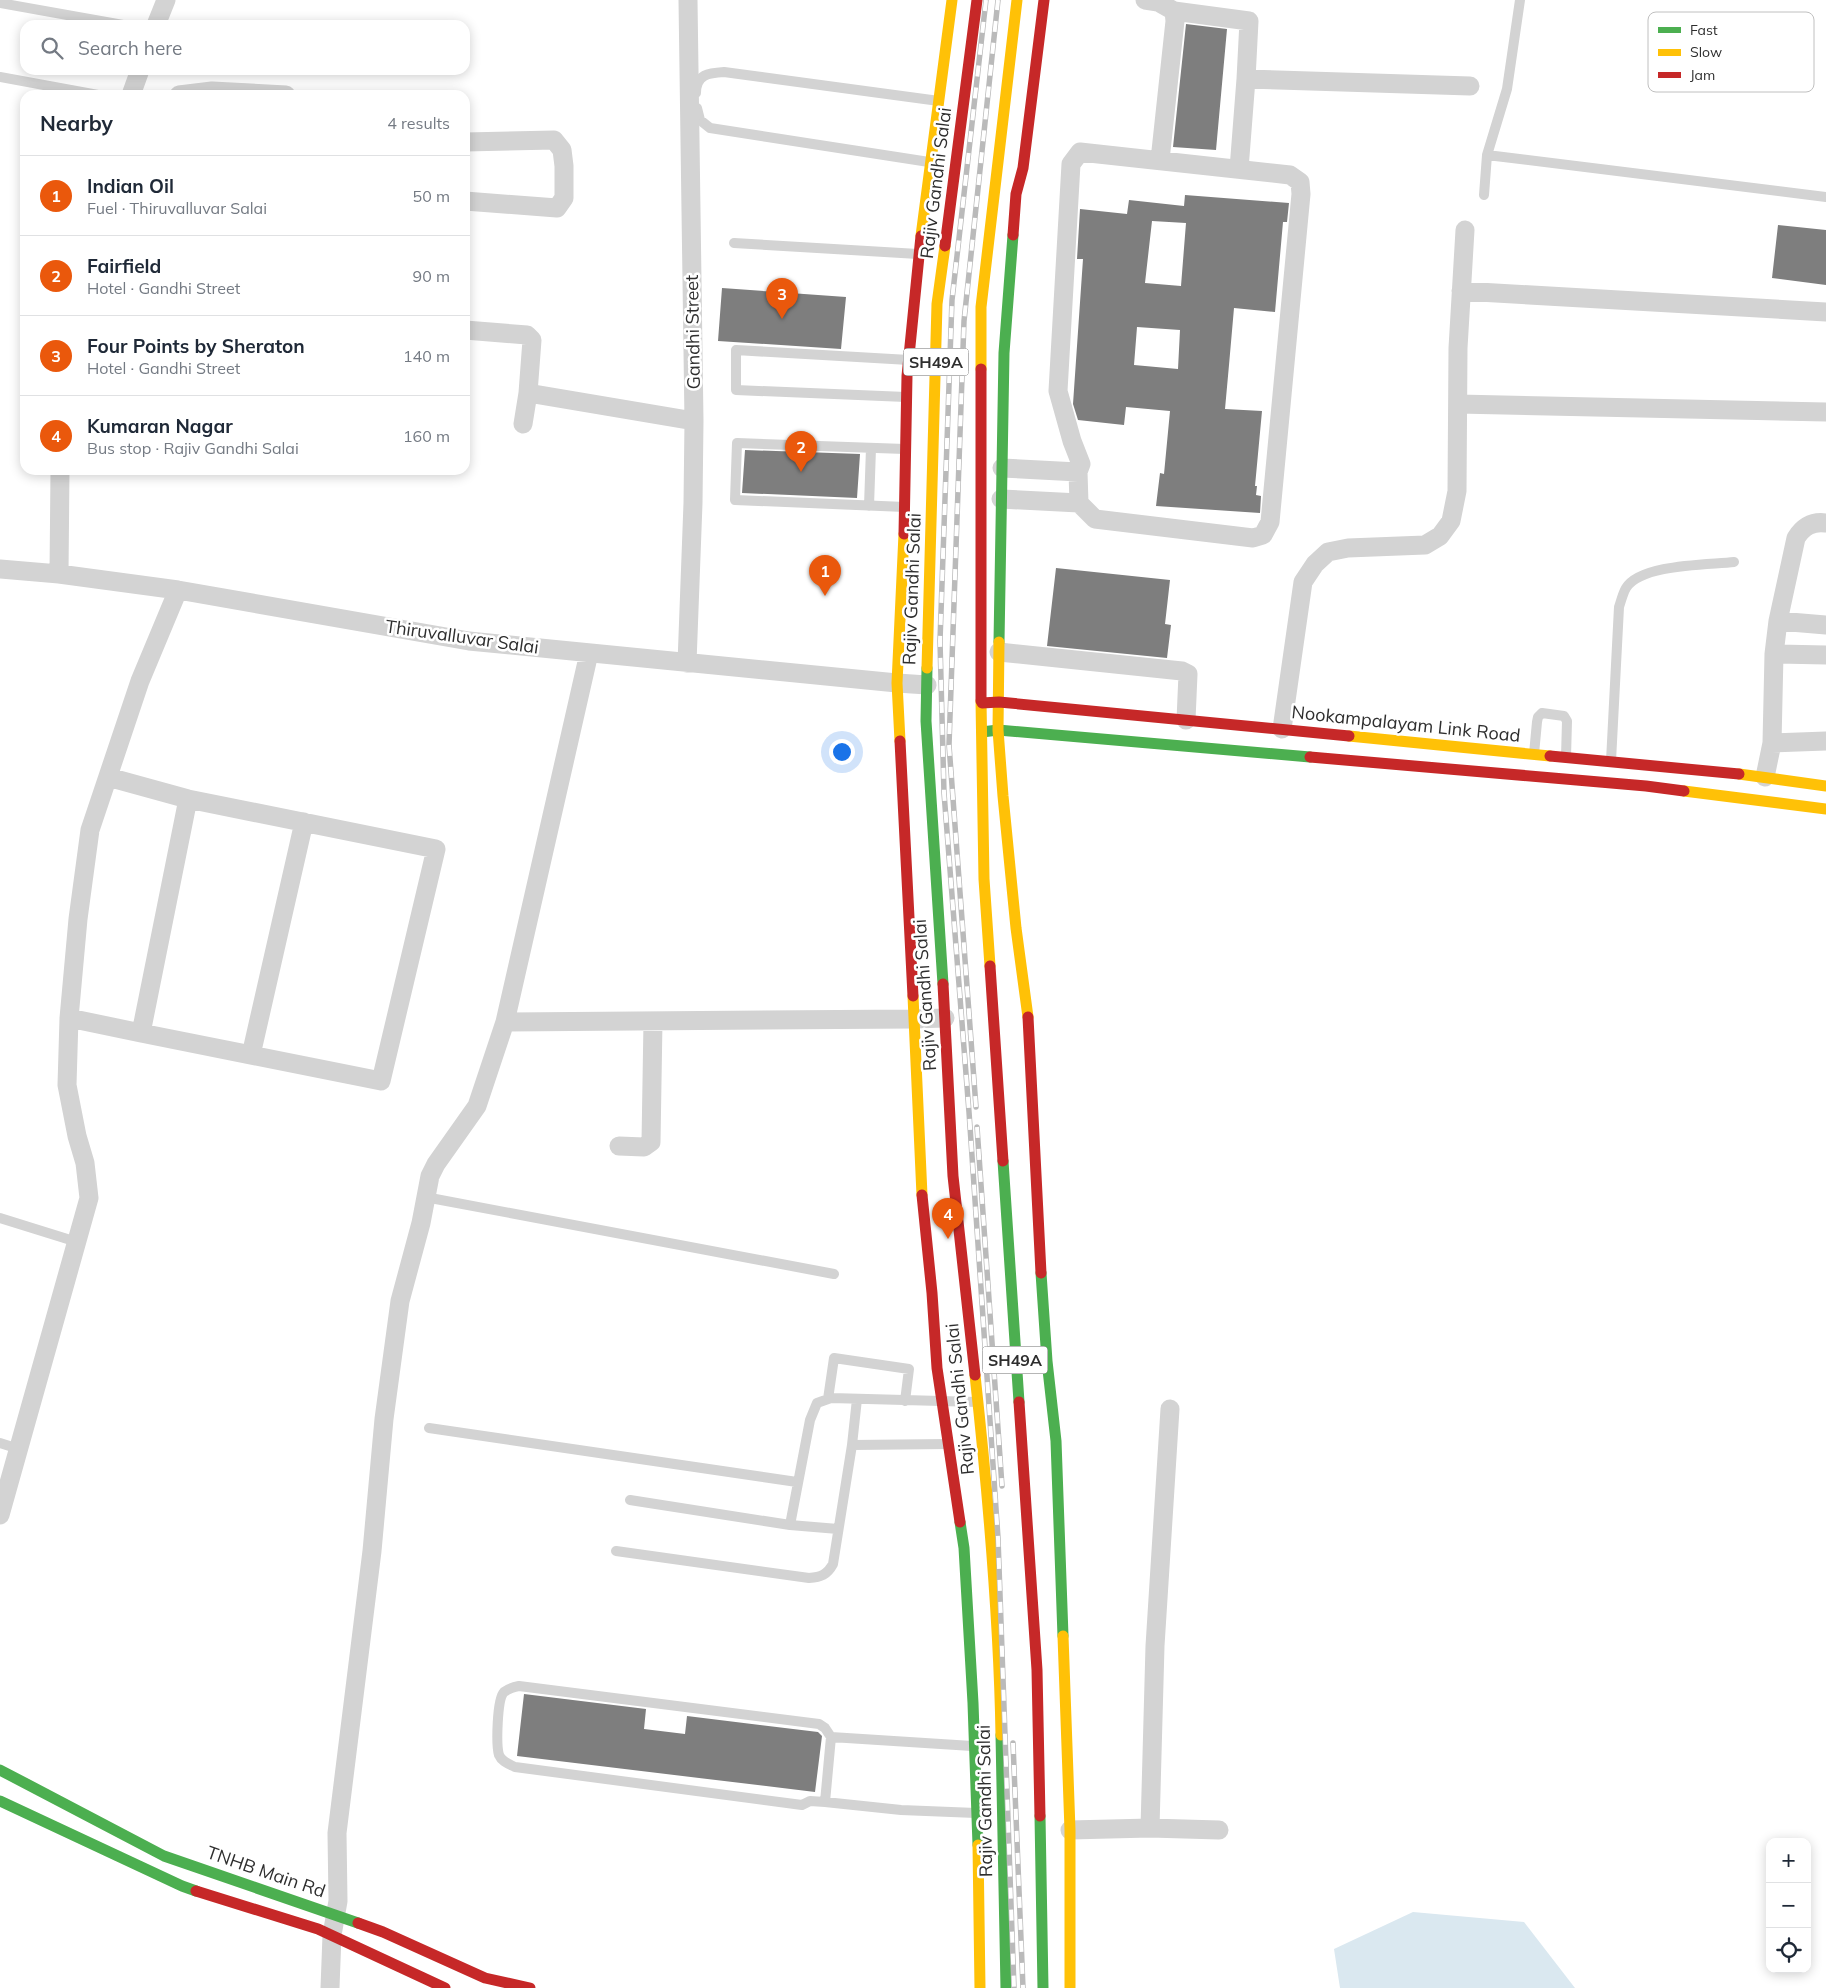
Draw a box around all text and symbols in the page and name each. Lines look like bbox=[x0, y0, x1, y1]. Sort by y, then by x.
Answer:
legend bbox=[1648, 12, 1814, 92]
search box bbox=[20, 20, 470, 75]
text: Fast bbox=[1690, 21, 1718, 39]
icon: search bbox=[38, 34, 66, 62]
text: Search here bbox=[78, 36, 182, 60]
text: Slow bbox=[1690, 43, 1722, 61]
text: Jam bbox=[1690, 66, 1715, 84]
street label: Rajiv Gandhi Salai bbox=[915, 106, 956, 260]
text: Nearby bbox=[40, 110, 113, 136]
text: 4 results bbox=[387, 113, 450, 133]
text: Indian Oil bbox=[87, 174, 174, 198]
text: 1 bbox=[51, 186, 61, 206]
text: 50 m bbox=[413, 186, 450, 206]
text: Fuel · Thiruvalluvar Salai bbox=[87, 198, 267, 218]
text: Fairfield bbox=[87, 254, 161, 278]
text: 2 bbox=[51, 266, 61, 286]
text: 90 m bbox=[413, 266, 450, 286]
street label: Gandhi Street bbox=[680, 275, 705, 390]
text: Hotel · Gandhi Street bbox=[87, 278, 240, 298]
pin: 3 bbox=[766, 278, 798, 319]
text: Four Points by Sheraton bbox=[87, 334, 305, 358]
text: 3 bbox=[51, 346, 61, 366]
text: 140 m bbox=[403, 346, 450, 366]
road number: SH49A bbox=[904, 348, 968, 376]
text: Hotel · Gandhi Street bbox=[87, 358, 240, 378]
text: Kumaran Nagar bbox=[87, 414, 233, 438]
text: 4 bbox=[51, 426, 61, 446]
text: 160 m bbox=[403, 426, 450, 446]
pin: 2 bbox=[785, 431, 817, 472]
text: Bus stop · Rajiv Gandhi Salai bbox=[87, 438, 299, 458]
street label: Rajiv Gandhi Salai bbox=[897, 512, 926, 665]
pin: 1 bbox=[809, 555, 841, 596]
street label: Thiruvalluvar Salai bbox=[384, 614, 540, 659]
street label: Nookampalayam Link Road bbox=[1291, 700, 1522, 747]
your location bbox=[829, 739, 855, 765]
street label: Rajiv Gandhi Salai bbox=[908, 918, 941, 1072]
pin: 4 bbox=[932, 1198, 964, 1239]
street label: Rajiv Gandhi Salai bbox=[940, 1322, 979, 1476]
road number: SH49A bbox=[982, 1346, 1048, 1374]
street label: Rajiv Gandhi Salai bbox=[972, 1725, 997, 1877]
map controls bbox=[1766, 1838, 1811, 1973]
button: + bbox=[1766, 1838, 1811, 1883]
street label: TNHB Main Rd bbox=[204, 1840, 328, 1903]
button: − bbox=[1766, 1883, 1811, 1928]
button: locate bbox=[1766, 1928, 1811, 1973]

